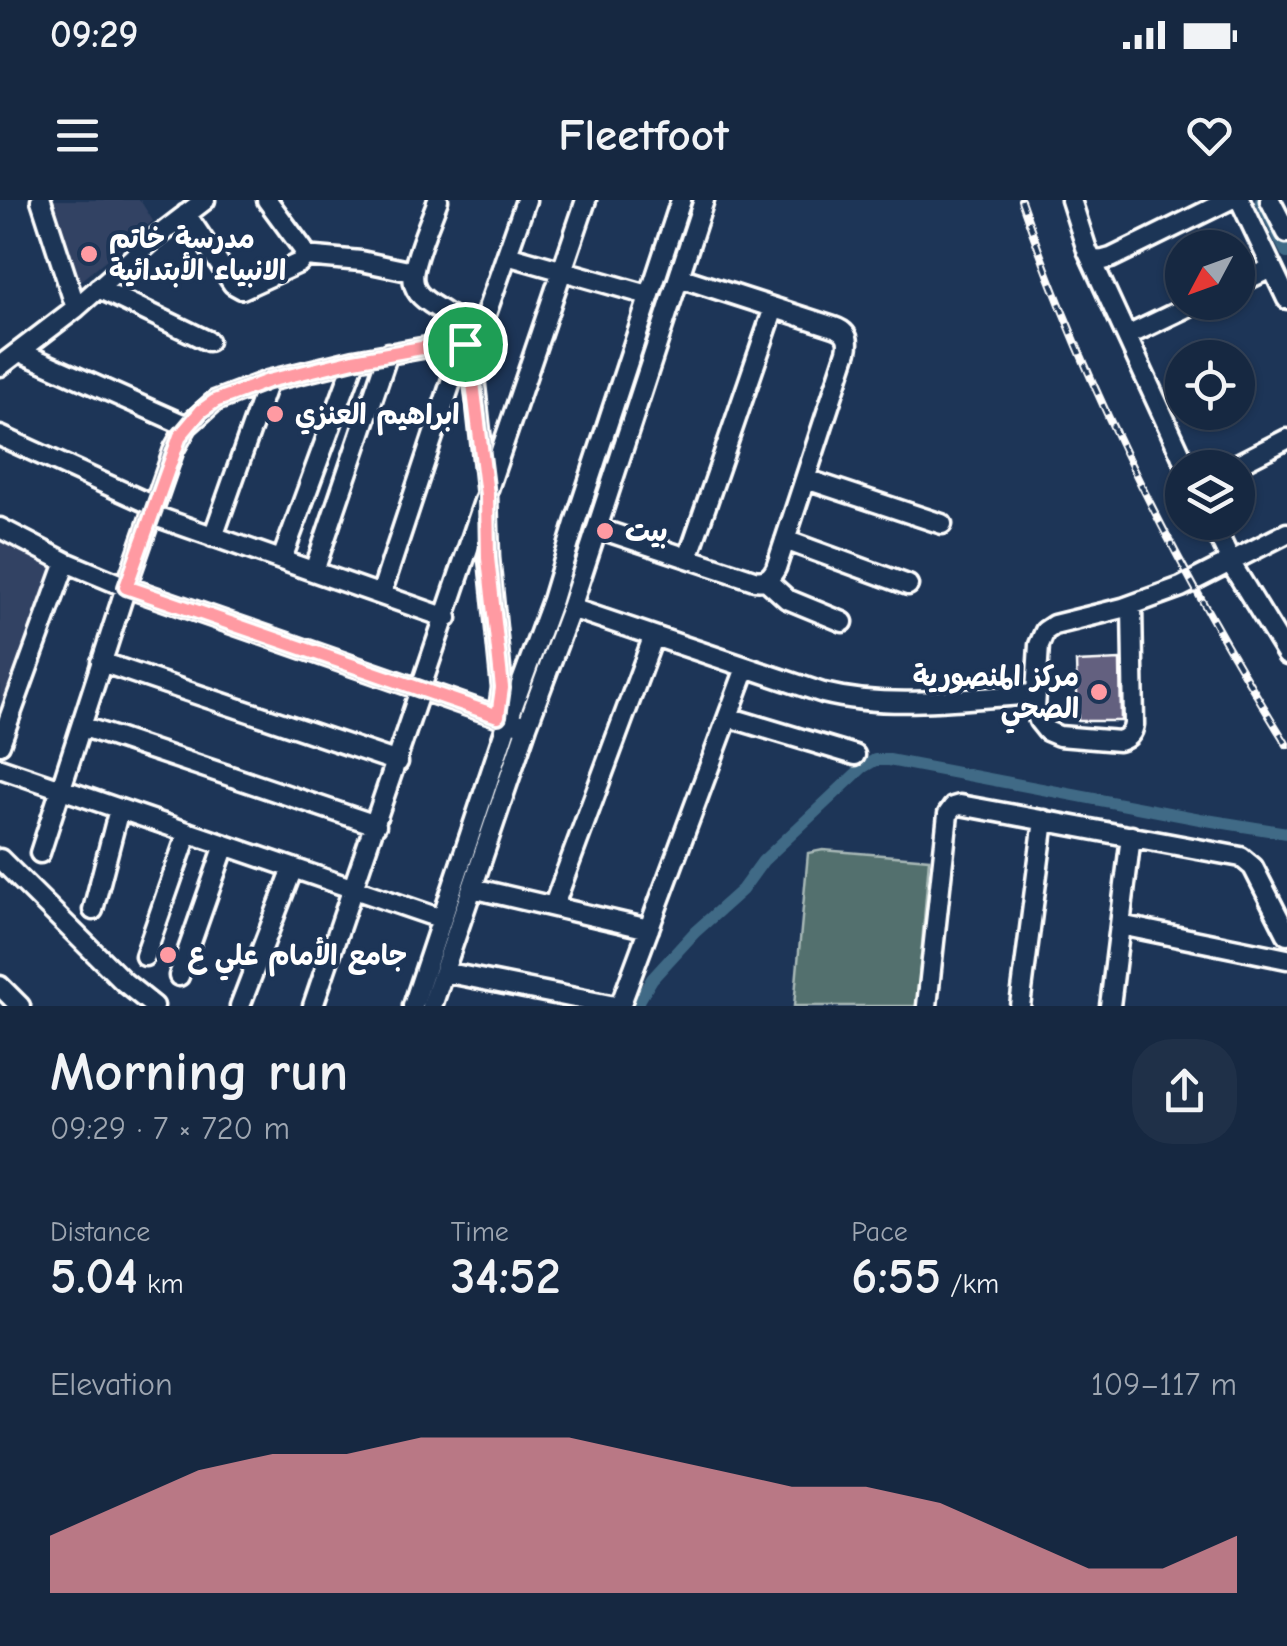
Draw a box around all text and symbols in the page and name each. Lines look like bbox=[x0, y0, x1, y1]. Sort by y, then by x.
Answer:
text: 09:29 bbox=[50, 13, 138, 57]
icon: menu bbox=[50, 108, 105, 163]
icon: heart bbox=[1182, 108, 1237, 163]
text: Fleetfoot bbox=[558, 109, 729, 161]
place label: مدرسة خاتم الانبياء الأبتدائية bbox=[109, 223, 286, 288]
north arrow bbox=[1165, 230, 1255, 320]
map controls bbox=[1165, 230, 1255, 540]
marker: مدرسة خاتم الانبياء الأبتدائية bbox=[78, 243, 100, 265]
pin bbox=[423, 302, 508, 387]
icon: arrive bbox=[438, 317, 493, 372]
button: locate bbox=[1165, 340, 1255, 430]
place label: ابراهيم العنزي bbox=[295, 399, 460, 436]
marker: ابراهيم العنزي bbox=[264, 403, 286, 425]
button: layers bbox=[1165, 450, 1255, 540]
place label: بيت bbox=[625, 516, 668, 549]
marker: بيت bbox=[594, 520, 616, 542]
place label: مركز المنصورية الصحي bbox=[913, 661, 1079, 734]
marker: مركز المنصورية الصحي bbox=[1088, 681, 1110, 703]
place label: جامع الأمام علي ع bbox=[188, 937, 407, 981]
marker: جامع الأمام علي ع bbox=[157, 944, 179, 966]
button: share bbox=[1132, 1039, 1237, 1144]
text: Morning run bbox=[50, 1040, 348, 1104]
text: 09:29 · 7 × 720 m bbox=[50, 1110, 290, 1147]
text: Distance bbox=[50, 1216, 150, 1248]
text: Time bbox=[451, 1216, 509, 1248]
text: Pace bbox=[851, 1216, 908, 1248]
text: 5.04 bbox=[50, 1248, 138, 1306]
text: 34:52 bbox=[451, 1248, 561, 1306]
text: 6:55 bbox=[851, 1248, 941, 1306]
text: km bbox=[138, 1268, 184, 1300]
text: /km bbox=[941, 1268, 999, 1300]
text: Elevation bbox=[50, 1366, 173, 1403]
text: 109–117 m bbox=[1091, 1366, 1237, 1403]

